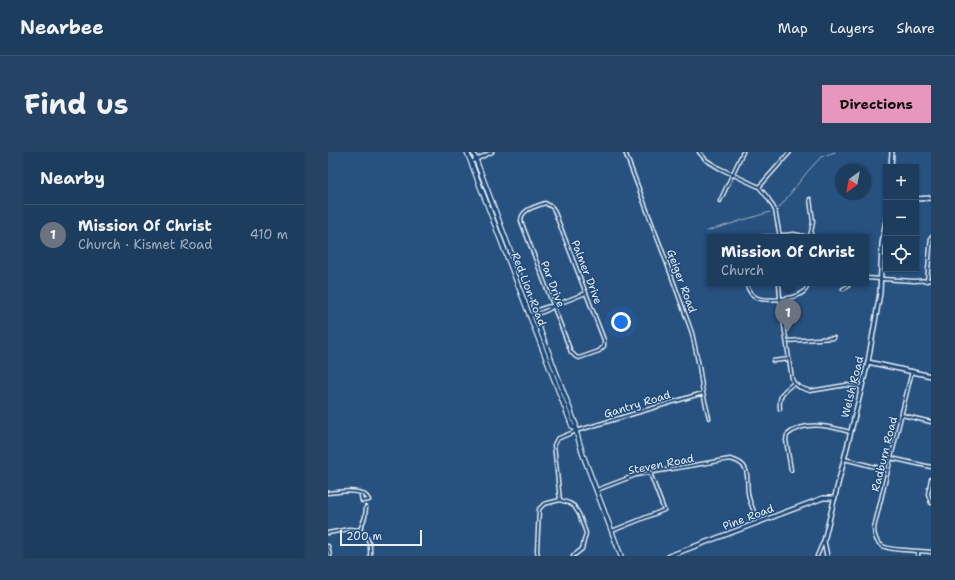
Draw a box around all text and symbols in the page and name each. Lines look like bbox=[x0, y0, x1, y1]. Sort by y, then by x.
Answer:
text: Nearbee bbox=[20, 15, 104, 40]
text: Map bbox=[778, 19, 808, 37]
text: Layers bbox=[830, 19, 874, 37]
text: Share bbox=[896, 19, 935, 37]
text: Find us bbox=[24, 85, 129, 123]
button: Directions bbox=[822, 85, 931, 123]
north arrow bbox=[835, 164, 871, 200]
map controls bbox=[883, 164, 919, 272]
button: + bbox=[883, 164, 919, 200]
text: Nearby bbox=[40, 167, 105, 189]
button: − bbox=[883, 200, 919, 236]
text: Mission Of Christ bbox=[78, 216, 212, 236]
text: 1 bbox=[50, 226, 56, 243]
text: 410 m bbox=[250, 226, 288, 243]
popup bbox=[707, 234, 869, 286]
text: Church · Kismet Road bbox=[78, 236, 213, 253]
button: locate bbox=[883, 236, 919, 272]
street label: Palmer Drive bbox=[567, 238, 606, 306]
text: Mission Of Christ bbox=[721, 242, 855, 262]
street label: Geiger Road bbox=[663, 247, 700, 315]
street label: Red Lion Road bbox=[508, 250, 549, 328]
street label: Par Drive bbox=[537, 259, 568, 309]
text: Church bbox=[721, 262, 764, 279]
pin: 1 bbox=[775, 299, 801, 332]
your location bbox=[611, 312, 631, 332]
street label: Welsh Road bbox=[838, 355, 867, 420]
street label: Gantry Road bbox=[602, 387, 672, 422]
street label: Radburn Road bbox=[868, 415, 901, 493]
street label: Steven Road bbox=[627, 451, 695, 478]
street label: Pine Road bbox=[720, 501, 776, 534]
scale bar bbox=[340, 528, 422, 547]
text: 200 m bbox=[346, 529, 382, 544]

